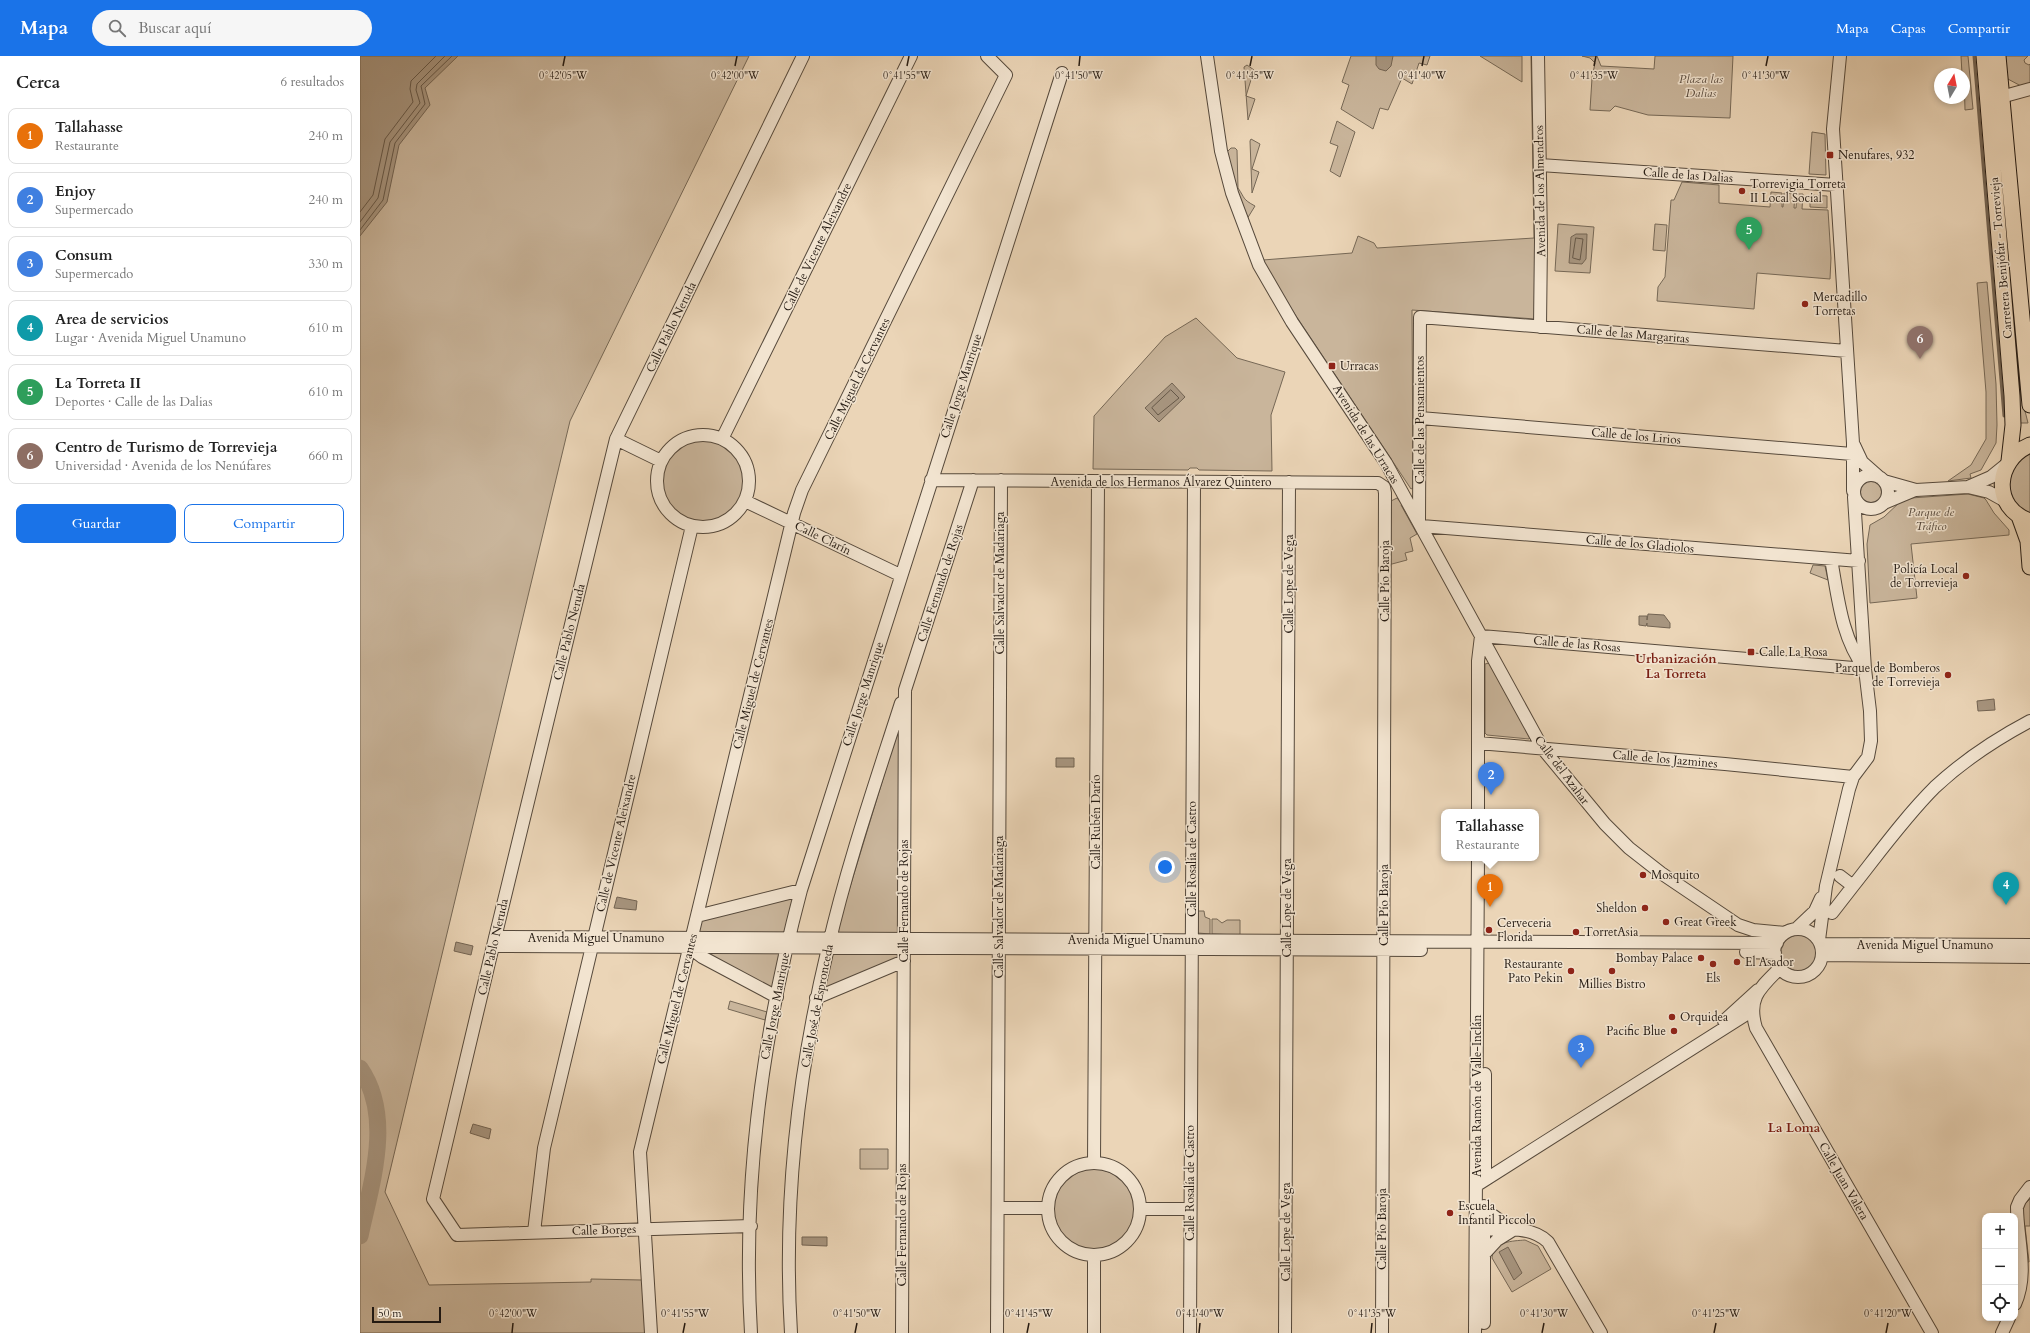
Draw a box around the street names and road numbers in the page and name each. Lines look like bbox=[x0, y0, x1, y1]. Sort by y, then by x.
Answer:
street label: Avenida de los Almendros bbox=[1531, 125, 1549, 257]
street label: Calle de las Dalias bbox=[1642, 164, 1734, 186]
street label: Carretera Benijófar - Torrevieja bbox=[1986, 176, 2016, 340]
street label: Calle de Vicente Aleixandre bbox=[779, 180, 855, 314]
street label: Calle Pablo Neruda bbox=[642, 278, 700, 375]
street label: Calle Miguel de Cervantes bbox=[820, 315, 894, 443]
street label: Calle de las Margaritas bbox=[1576, 321, 1690, 347]
street label: Calle Jorge Manrique bbox=[937, 332, 985, 440]
street label: Calle de las Pensamientos bbox=[1412, 356, 1428, 484]
street label: Avenida de las Urracas bbox=[1329, 381, 1403, 487]
street label: Calle de los Lirios bbox=[1591, 424, 1681, 448]
street label: Avenida de los Hermanos Álvarez Quintero bbox=[1050, 473, 1272, 490]
street label: Calle Salvador de Madariaga bbox=[992, 511, 1008, 655]
street label: Calle Clarín bbox=[792, 517, 854, 559]
street label: Calle Fernando de Rojas bbox=[913, 522, 967, 644]
street label: Calle de los Gladiolos bbox=[1585, 531, 1695, 557]
street label: Calle Lope de Vega bbox=[1281, 534, 1297, 634]
street label: Calle Pío Baroja bbox=[1377, 539, 1393, 622]
street label: Calle Pablo Neruda bbox=[549, 581, 589, 682]
street label: Calle Miguel de Cervantes bbox=[729, 617, 777, 751]
street label: Calle de las Rosas bbox=[1533, 632, 1621, 656]
street label: Calle Jorge Manrique bbox=[839, 640, 887, 748]
street label: Calle del Azahar bbox=[1531, 732, 1594, 808]
street label: Calle de los Jazmines bbox=[1612, 746, 1718, 772]
street label: Calle de Vicente Aleixandre bbox=[592, 772, 640, 914]
street label: Calle Rubén Darío bbox=[1088, 774, 1104, 870]
street label: Calle Rosalía de Castro bbox=[1184, 800, 1200, 917]
street label: Calle Salvador de Madariaga bbox=[991, 835, 1007, 979]
street label: Calle Fernando de Rojas bbox=[896, 839, 912, 963]
street label: Calle Lope de Vega bbox=[1279, 858, 1295, 958]
street label: Calle Pío Baroja bbox=[1376, 863, 1392, 946]
street label: Calle Pablo Neruda bbox=[474, 896, 512, 997]
street label: Avenida Miguel Unamuno bbox=[528, 930, 665, 946]
street label: Calle Miguel de Cervantes bbox=[653, 932, 701, 1066]
street label: Avenida Miguel Unamuno bbox=[1068, 932, 1205, 948]
street label: Avenida Miguel Unamuno bbox=[1857, 937, 1994, 953]
street label: Calle José de Espronceda bbox=[797, 942, 837, 1069]
street label: Calle Jorge Manrique bbox=[757, 951, 793, 1061]
street label: Avenida Ramón de Valle-Inclán bbox=[1469, 1015, 1485, 1177]
street label: Calle Rosalía de Castro bbox=[1182, 1124, 1198, 1241]
street label: Calle Juan Valera bbox=[1815, 1139, 1873, 1223]
street label: Calle Fernando de Rojas bbox=[894, 1163, 910, 1287]
street label: Calle Lope de Vega bbox=[1278, 1182, 1294, 1282]
street label: Calle Pío Baroja bbox=[1374, 1187, 1390, 1270]
street label: Calle Borges bbox=[572, 1221, 636, 1239]

